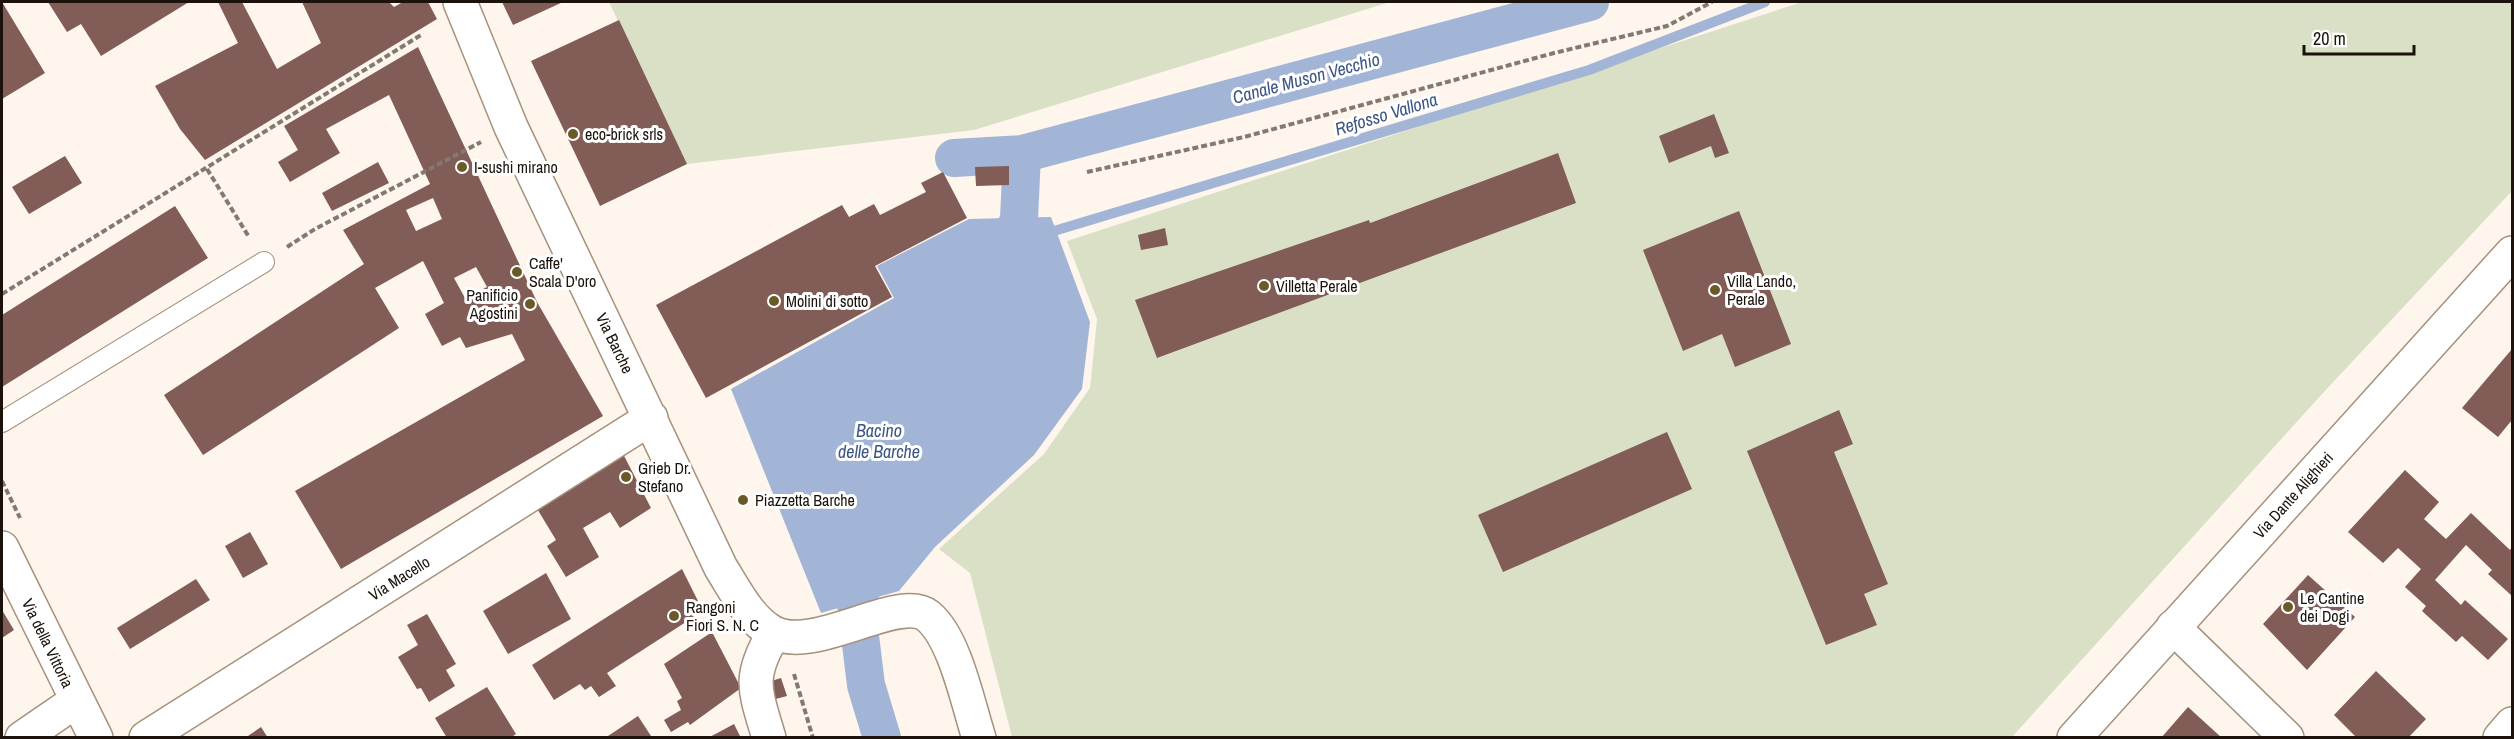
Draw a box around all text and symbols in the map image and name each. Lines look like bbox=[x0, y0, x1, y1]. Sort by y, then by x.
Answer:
scale bar bbox=[2304, 18, 2414, 56]
text: 20 m bbox=[2313, 26, 2346, 51]
water label: Canale Muson Vecchio bbox=[1230, 46, 1382, 110]
water label: Refosso Vallona bbox=[1332, 87, 1440, 141]
place label: eco-brick srls bbox=[585, 123, 663, 145]
marker: eco-brick srls bbox=[566, 127, 580, 141]
place label: I-sushi mirano bbox=[474, 156, 558, 178]
marker: I-sushi mirano bbox=[455, 160, 469, 174]
place label: Caffe' Scala D'oro bbox=[529, 252, 596, 292]
marker: Caffe' Scala D'oro bbox=[510, 265, 524, 279]
place label: Villa Lando, Perale bbox=[1727, 270, 1796, 310]
place label: Villetta Perale bbox=[1276, 275, 1357, 297]
marker: Villetta Perale bbox=[1257, 279, 1271, 293]
marker: Villa Lando, Perale bbox=[1708, 283, 1722, 297]
place label: Panificio Agostini bbox=[466, 284, 518, 324]
place label: Molini di sotto bbox=[786, 290, 868, 312]
marker: Molini di sotto bbox=[767, 294, 781, 308]
marker: Panificio Agostini bbox=[523, 297, 537, 311]
street label: Via Barche bbox=[591, 309, 639, 377]
water label: Bacino delle Barche bbox=[838, 418, 920, 464]
street label: Via Dante Alighieri bbox=[2248, 447, 2338, 543]
place label: Grieb Dr. Stefano bbox=[638, 457, 691, 497]
marker: Grieb Dr. Stefano bbox=[619, 470, 633, 484]
place label: Piazzetta Barche bbox=[755, 489, 855, 511]
marker: Piazzetta Barche bbox=[736, 493, 750, 507]
street label: Via Macello bbox=[364, 551, 434, 605]
place label: Le Cantine dei Dogi bbox=[2300, 587, 2364, 627]
street label: Via della Vittoria bbox=[17, 595, 79, 692]
place label: Rangoni Fiori S. N. C bbox=[686, 596, 759, 636]
marker: Le Cantine dei Dogi bbox=[2281, 600, 2295, 614]
marker: Rangoni Fiori S. N. C bbox=[667, 609, 681, 623]

